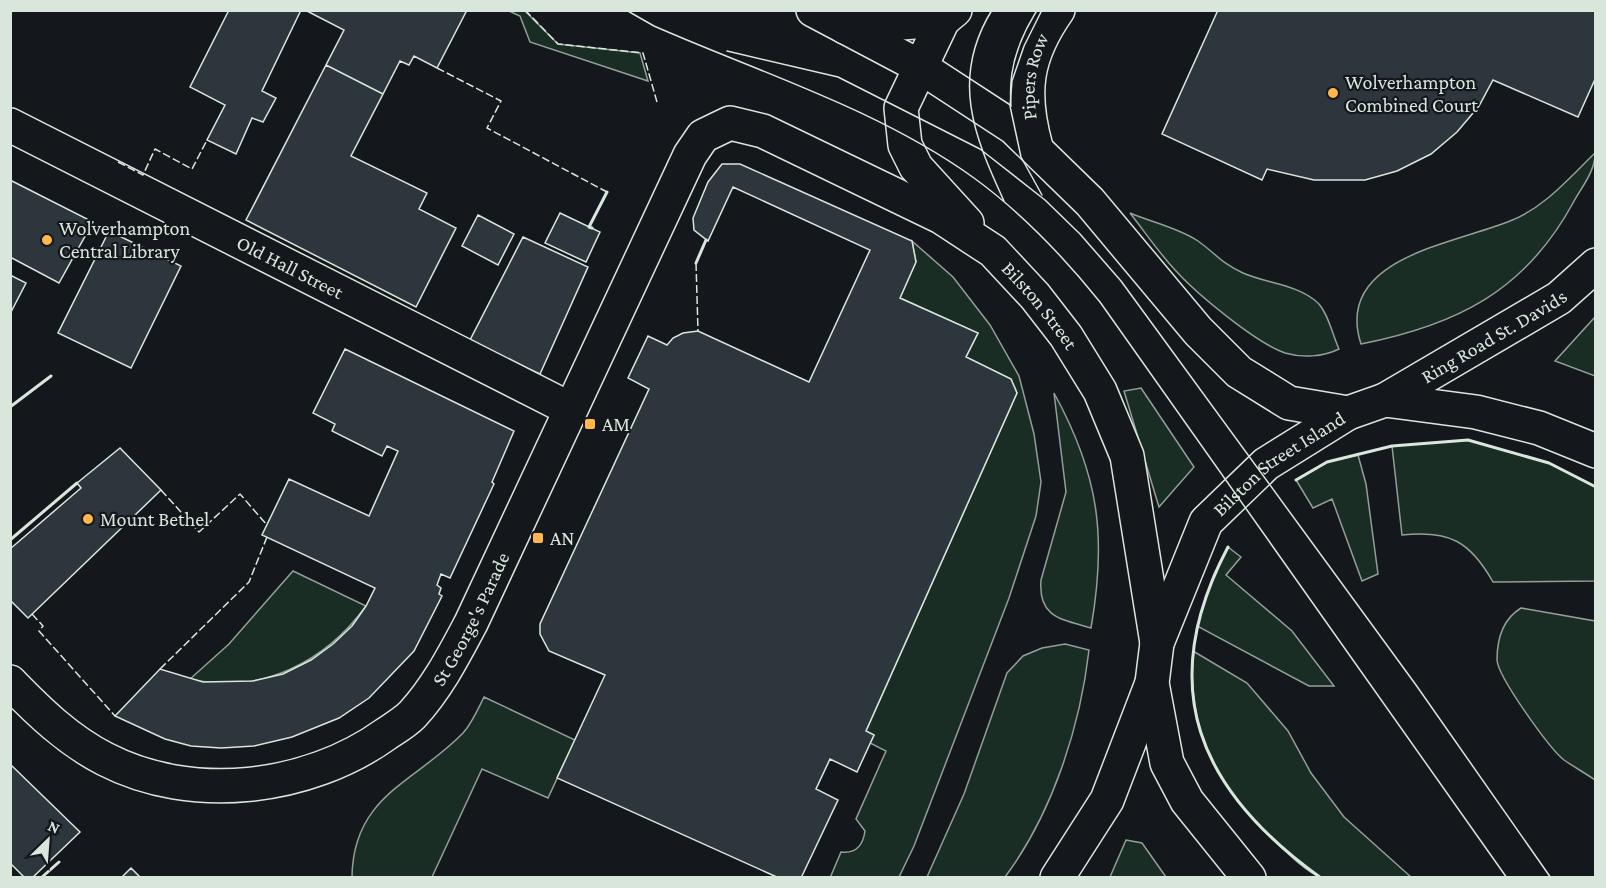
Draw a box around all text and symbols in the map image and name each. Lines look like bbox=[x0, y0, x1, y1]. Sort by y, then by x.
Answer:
street label: Pipers Row bbox=[1017, 29, 1053, 121]
place label: Wolverhampton Combined Court bbox=[1345, 71, 1478, 116]
marker: Wolverhampton Combined Court bbox=[1326, 86, 1340, 100]
place label: Wolverhampton Central Library bbox=[59, 217, 190, 263]
street label: Old Hall Street bbox=[233, 231, 347, 303]
marker: Wolverhampton Central Library bbox=[40, 233, 54, 247]
street label: Bilston Street bbox=[998, 257, 1083, 354]
street label: Ring Road St. Davids bbox=[1417, 285, 1571, 387]
street label: Bilston Street Island bbox=[1208, 406, 1349, 520]
place label: AM bbox=[602, 413, 630, 435]
marker: AM bbox=[583, 417, 597, 431]
place label: Mount Bethel bbox=[100, 508, 209, 530]
marker: Mount Bethel bbox=[81, 512, 95, 526]
place label: AN bbox=[550, 527, 575, 549]
marker: AN bbox=[531, 531, 545, 545]
street label: St George's Parade bbox=[427, 549, 514, 690]
north arrow bbox=[18, 810, 78, 870]
text: N bbox=[46, 817, 63, 837]

